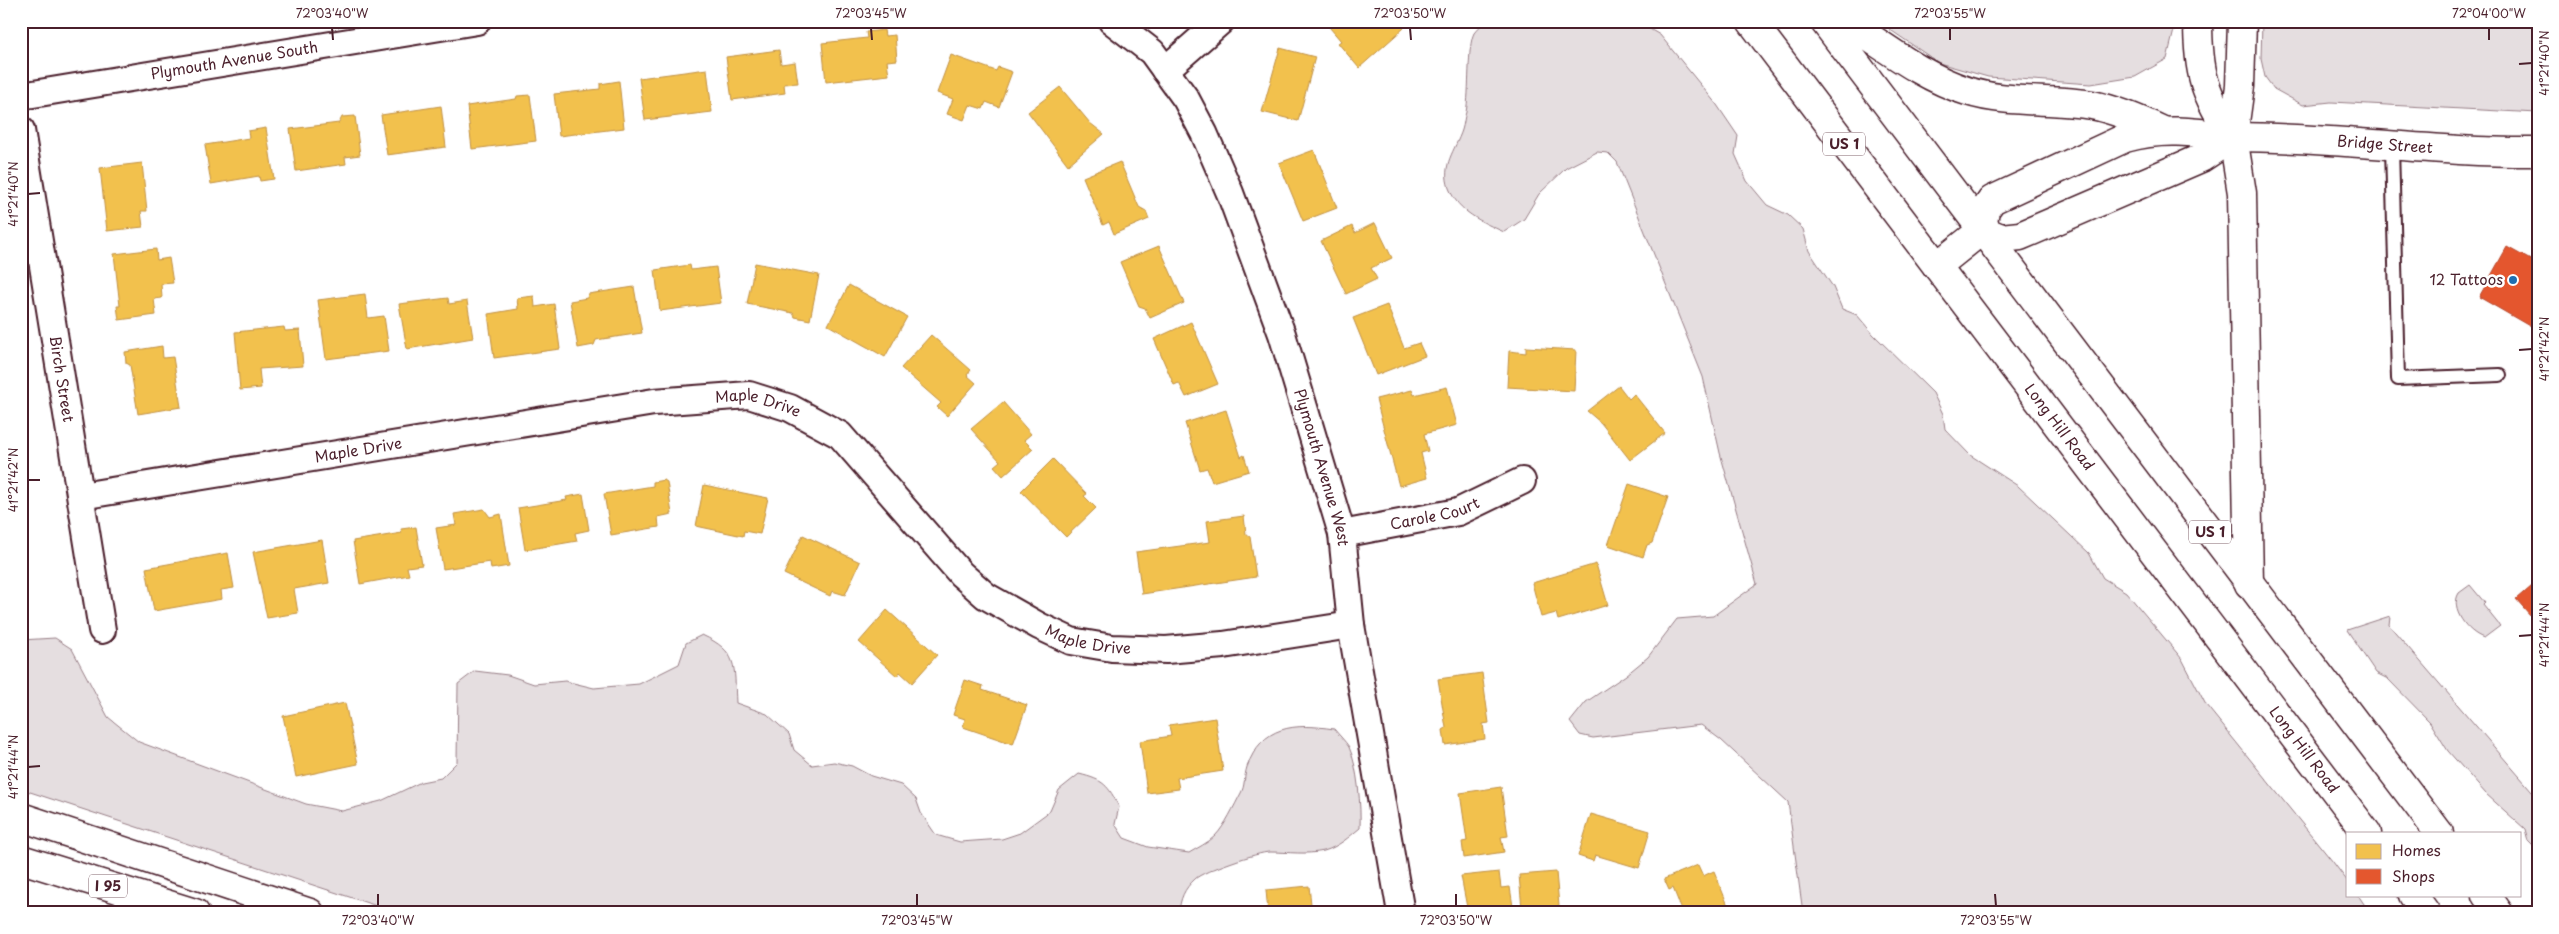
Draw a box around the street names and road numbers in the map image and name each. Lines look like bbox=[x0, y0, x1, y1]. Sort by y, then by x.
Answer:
street label: Plymouth Avenue South bbox=[148, 34, 319, 85]
street label: Bridge Street bbox=[2336, 128, 2433, 158]
road number: US 1 bbox=[1823, 132, 1865, 156]
street label: Birch Street bbox=[44, 334, 81, 424]
street label: Long Hill Road bbox=[2020, 378, 2101, 475]
street label: Maple Drive bbox=[714, 382, 806, 422]
street label: Plymouth Avenue West bbox=[1289, 385, 1356, 547]
street label: Maple Drive bbox=[313, 431, 403, 468]
street label: Carole Court bbox=[1388, 490, 1483, 535]
road number: US 1 bbox=[2189, 520, 2231, 544]
street label: Maple Drive bbox=[1042, 618, 1131, 659]
street label: Long Hill Road bbox=[2265, 701, 2346, 797]
road number: I 95 bbox=[89, 874, 127, 898]

